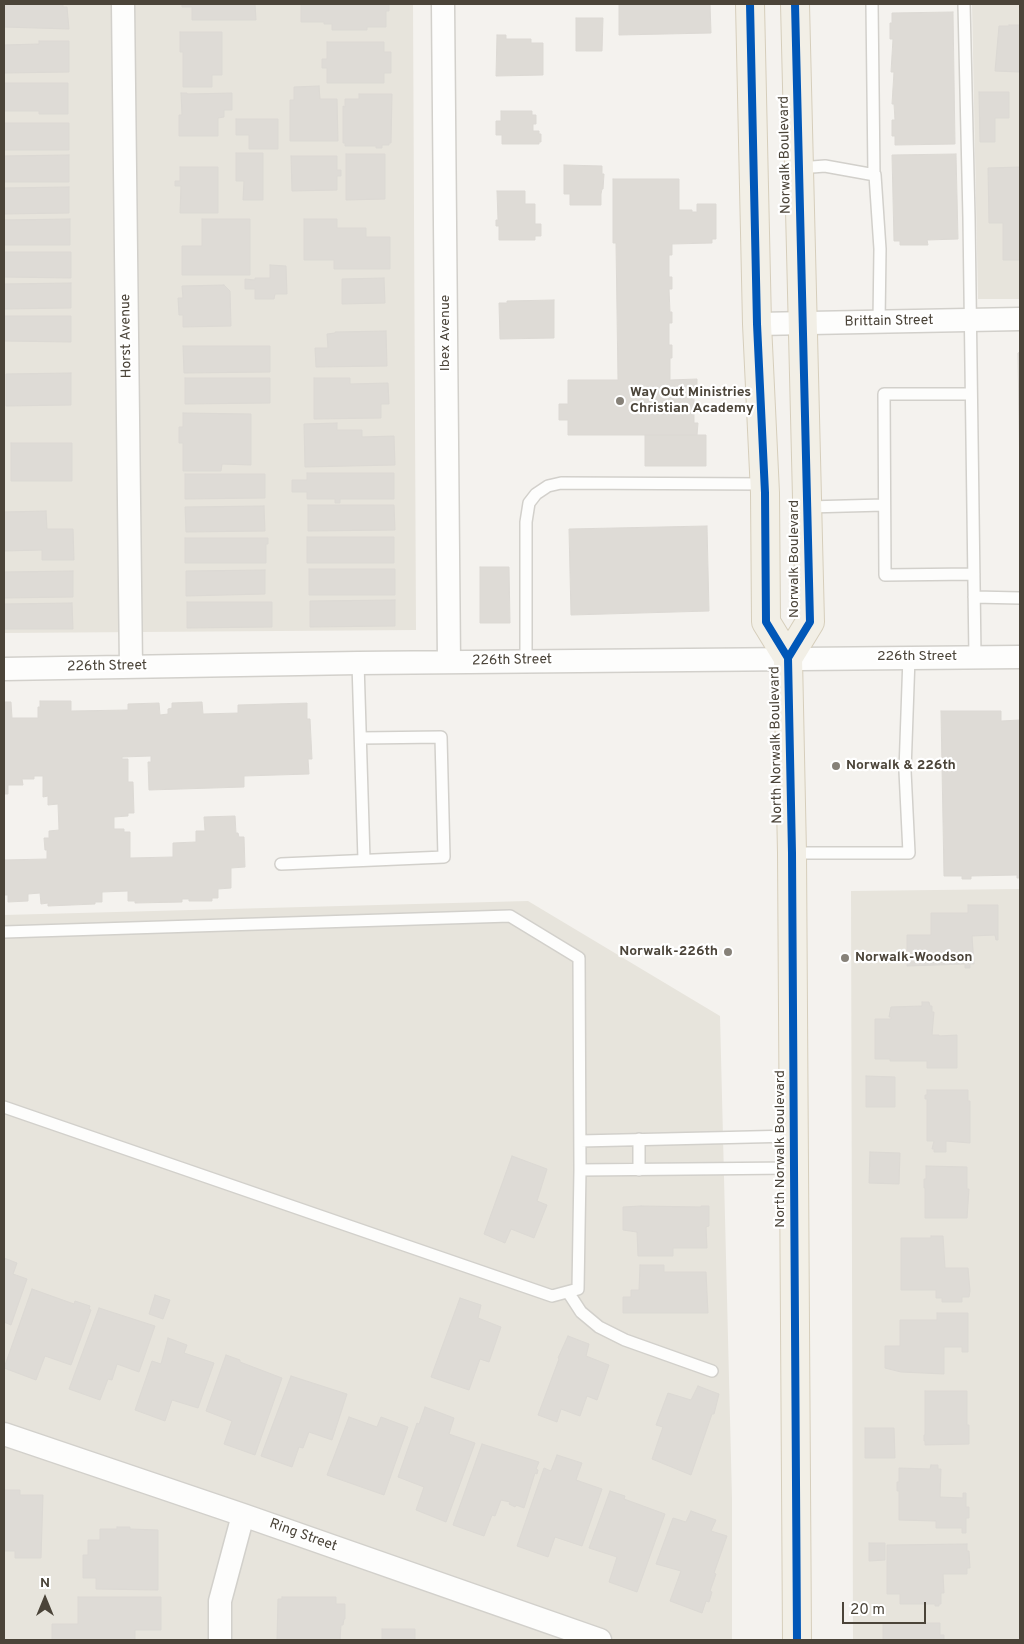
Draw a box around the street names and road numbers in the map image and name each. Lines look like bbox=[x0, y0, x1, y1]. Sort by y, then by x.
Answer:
street label: Norwalk Boulevard bbox=[777, 96, 795, 214]
street label: Horst Avenue bbox=[118, 294, 136, 378]
street label: Ibex Avenue bbox=[438, 295, 454, 371]
street label: Brittain Street bbox=[844, 313, 934, 331]
street label: Norwalk Boulevard bbox=[787, 500, 803, 618]
street label: 226th Street bbox=[877, 649, 957, 665]
street label: 226th Street bbox=[472, 652, 552, 670]
street label: 226th Street bbox=[67, 658, 147, 676]
street label: North Norwalk Boulevard bbox=[767, 666, 787, 824]
street label: North Norwalk Boulevard bbox=[773, 1070, 789, 1228]
street label: Ring Street bbox=[267, 1516, 339, 1556]

